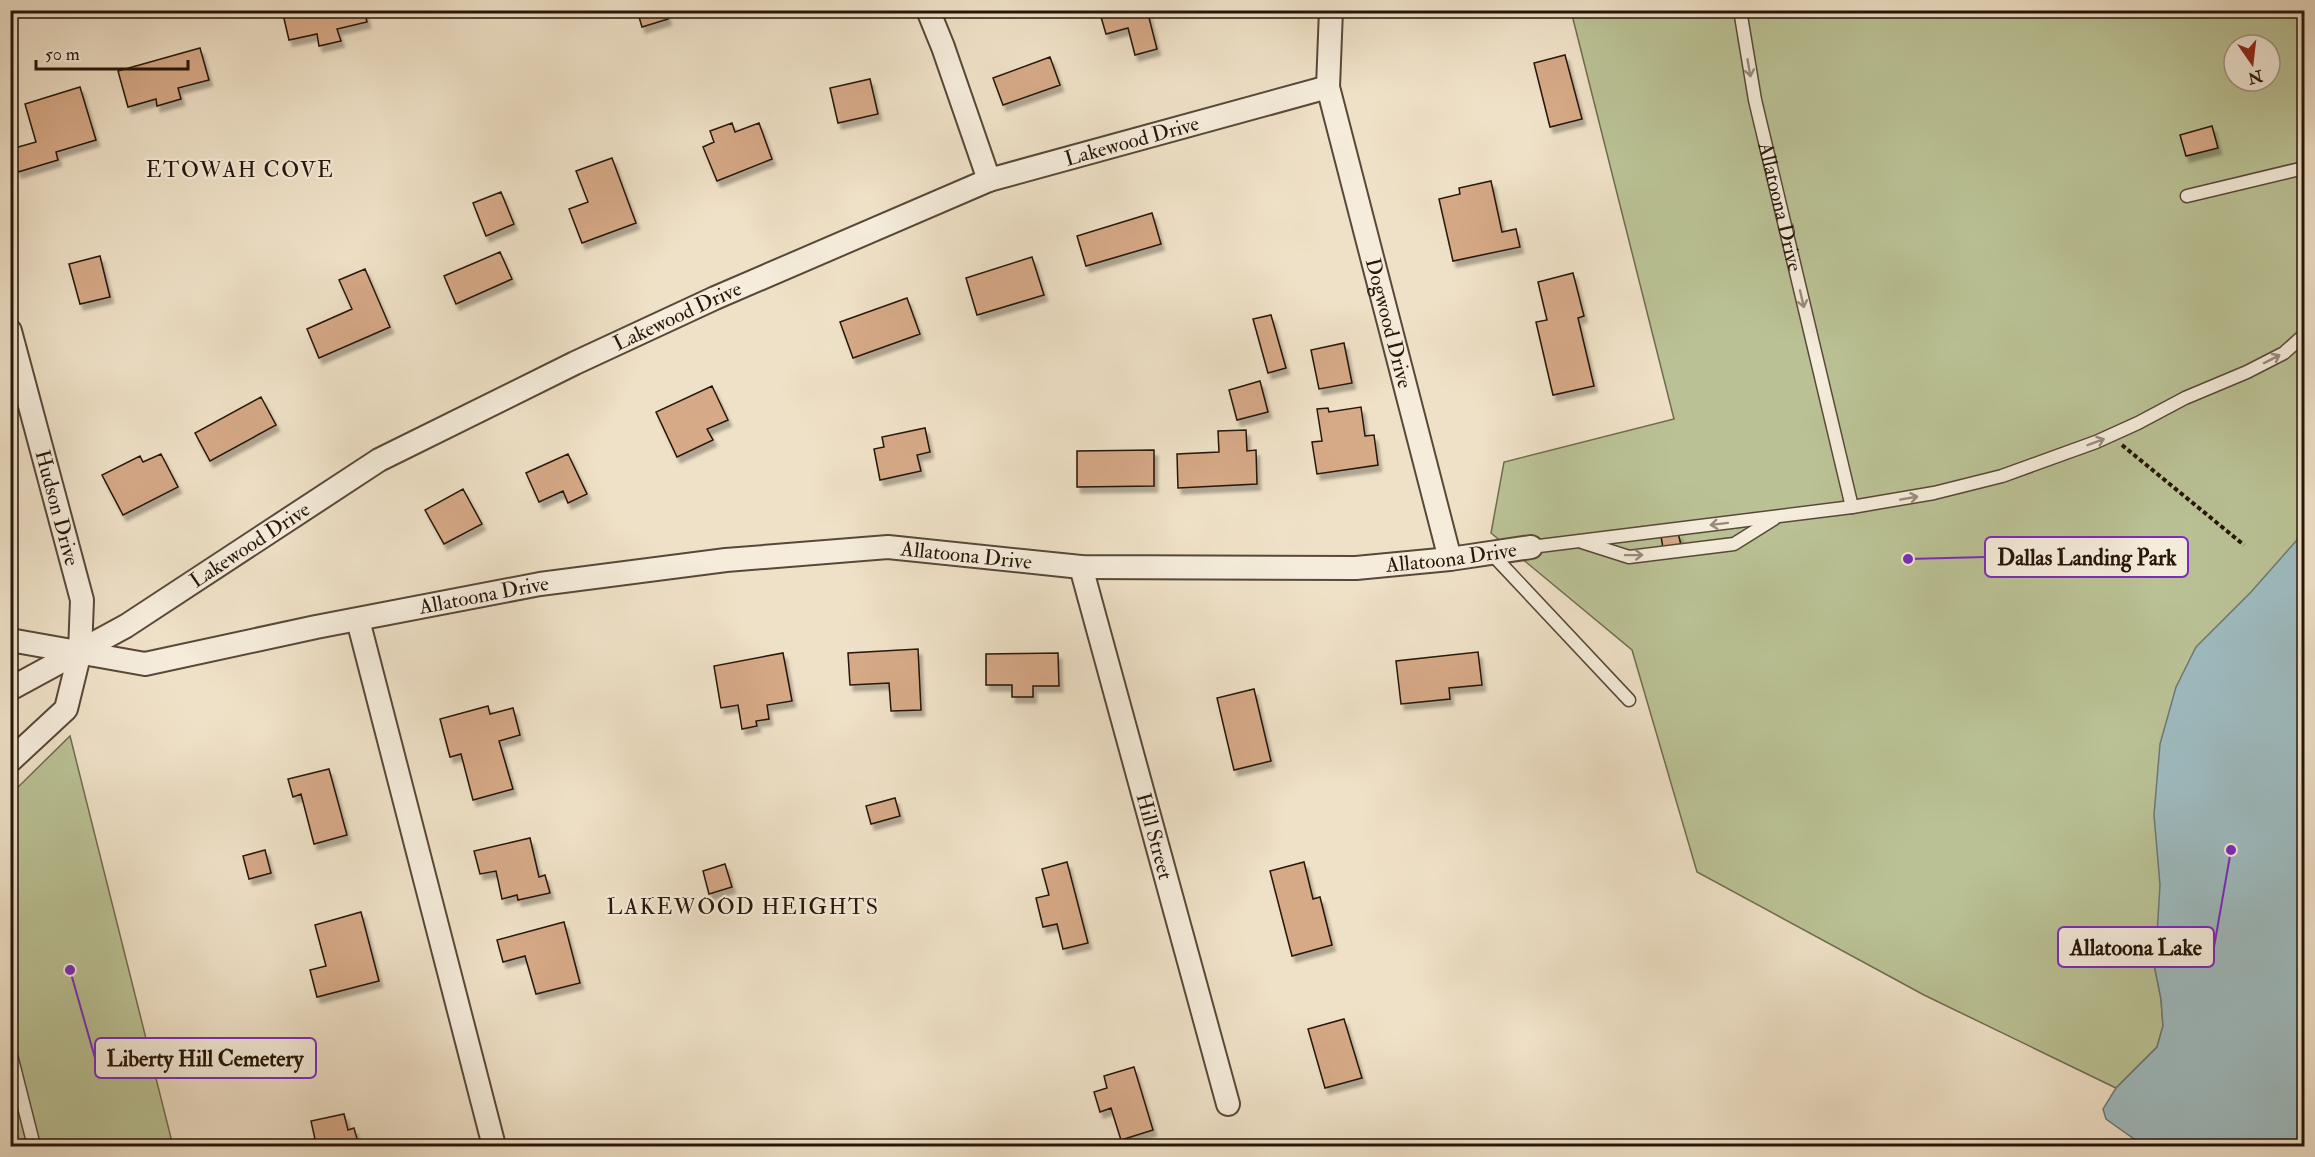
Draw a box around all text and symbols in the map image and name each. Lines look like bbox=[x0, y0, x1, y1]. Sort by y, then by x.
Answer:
scale bar bbox=[36, 33, 188, 71]
north arrow bbox=[2222, 33, 2282, 93]
text: 50 m bbox=[45, 43, 80, 66]
one-way arrow bbox=[1744, 58, 1755, 78]
text: N bbox=[2245, 65, 2266, 88]
street label: Lakewood Drive bbox=[1061, 109, 1202, 172]
street label: Allatoona Drive bbox=[1752, 139, 1809, 274]
district label: ETOWAH COVE bbox=[146, 156, 334, 184]
street label: Dogwood Drive bbox=[1359, 255, 1419, 391]
street label: Lakewood Drive bbox=[609, 275, 746, 357]
one-way arrow bbox=[1797, 289, 1809, 308]
one-way arrow bbox=[2263, 353, 2280, 365]
one-way arrow bbox=[2086, 435, 2104, 446]
street label: Hudson Drive bbox=[29, 447, 86, 569]
one-way arrow bbox=[1899, 492, 1919, 503]
street label: Lakewood Drive bbox=[184, 495, 315, 594]
one-way arrow bbox=[1709, 518, 1729, 529]
street label: Allatoona Drive bbox=[898, 535, 1033, 575]
street label: Allatoona Drive bbox=[1383, 536, 1519, 579]
callout: Dallas Landing Park bbox=[1985, 537, 2188, 577]
text: Dallas Landing Park bbox=[1997, 544, 2177, 573]
one-way arrow bbox=[1624, 549, 1644, 561]
street label: Allatoona Drive bbox=[416, 569, 551, 621]
street label: Hill Street bbox=[1130, 790, 1179, 883]
district label: LAKEWOOD HEIGHTS bbox=[606, 893, 880, 921]
callout: Allatoona Lake bbox=[2058, 927, 2214, 967]
text: Allatoona Lake bbox=[2069, 934, 2203, 962]
callout: Liberty Hill Cemetery bbox=[95, 1038, 316, 1078]
text: Liberty Hill Cemetery bbox=[107, 1045, 305, 1074]

